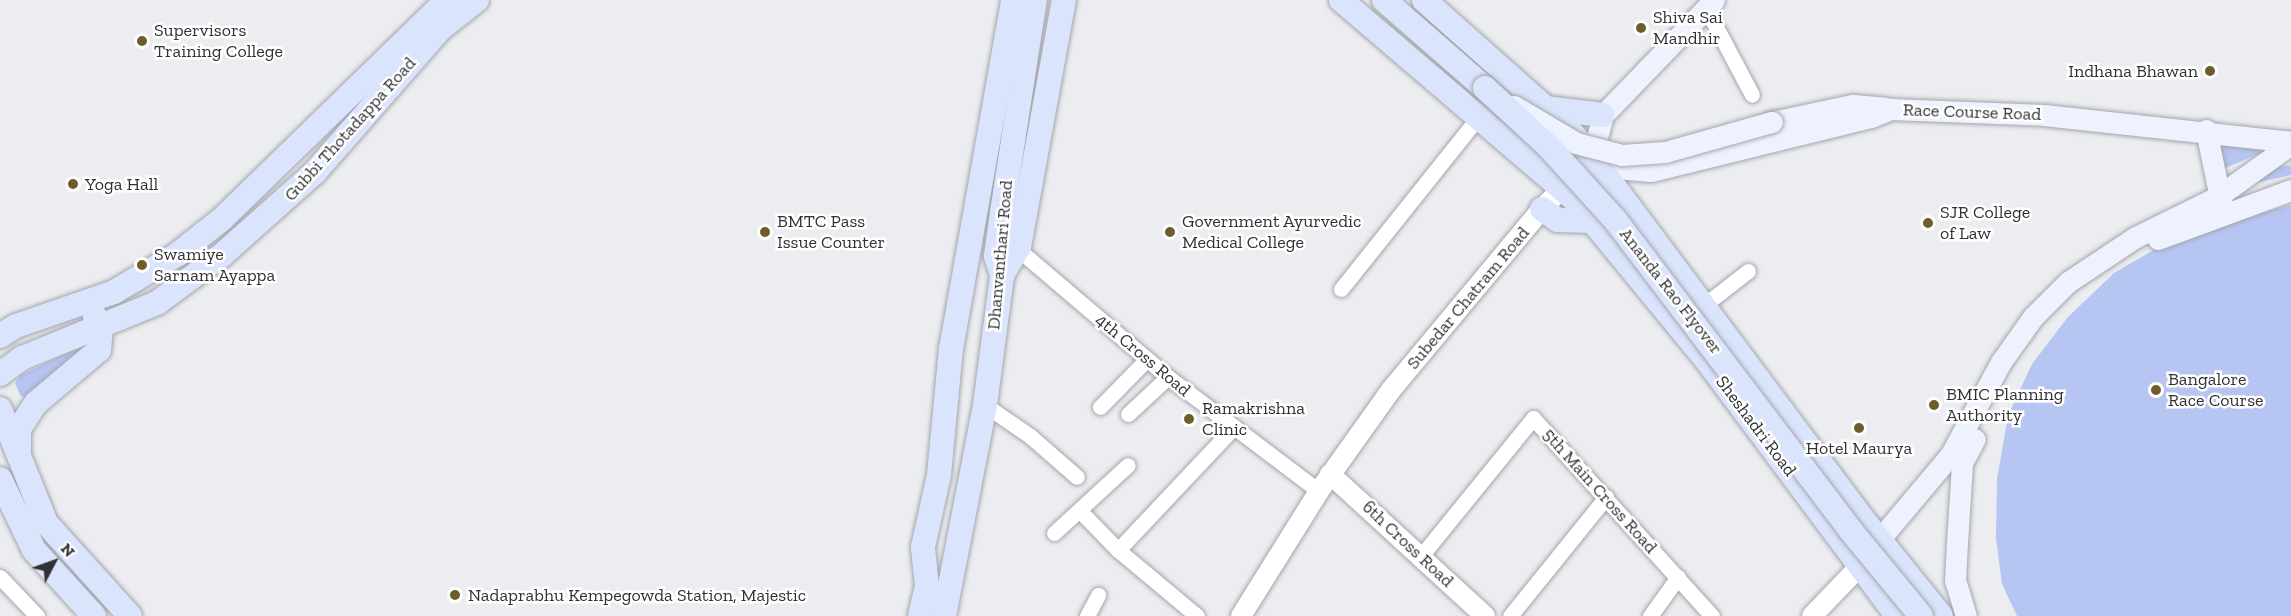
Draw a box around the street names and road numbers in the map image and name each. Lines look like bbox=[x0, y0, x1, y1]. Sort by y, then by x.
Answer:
street label: Gubbi Thotadappa Road bbox=[280, 52, 420, 206]
street label: Race Course Road bbox=[1903, 99, 2041, 125]
street label: Dhanvanthari Road bbox=[983, 179, 1017, 331]
street label: Subedar Chatram Road bbox=[1402, 222, 1534, 374]
street label: Ananda Rao Flyover bbox=[1615, 224, 1727, 358]
street label: 4th Cross Road bbox=[1091, 309, 1195, 401]
street label: Sheshadri Road bbox=[1711, 372, 1801, 480]
street label: 5th Main Cross Road bbox=[1538, 424, 1662, 558]
street label: 6th Cross Road bbox=[1358, 496, 1458, 592]

